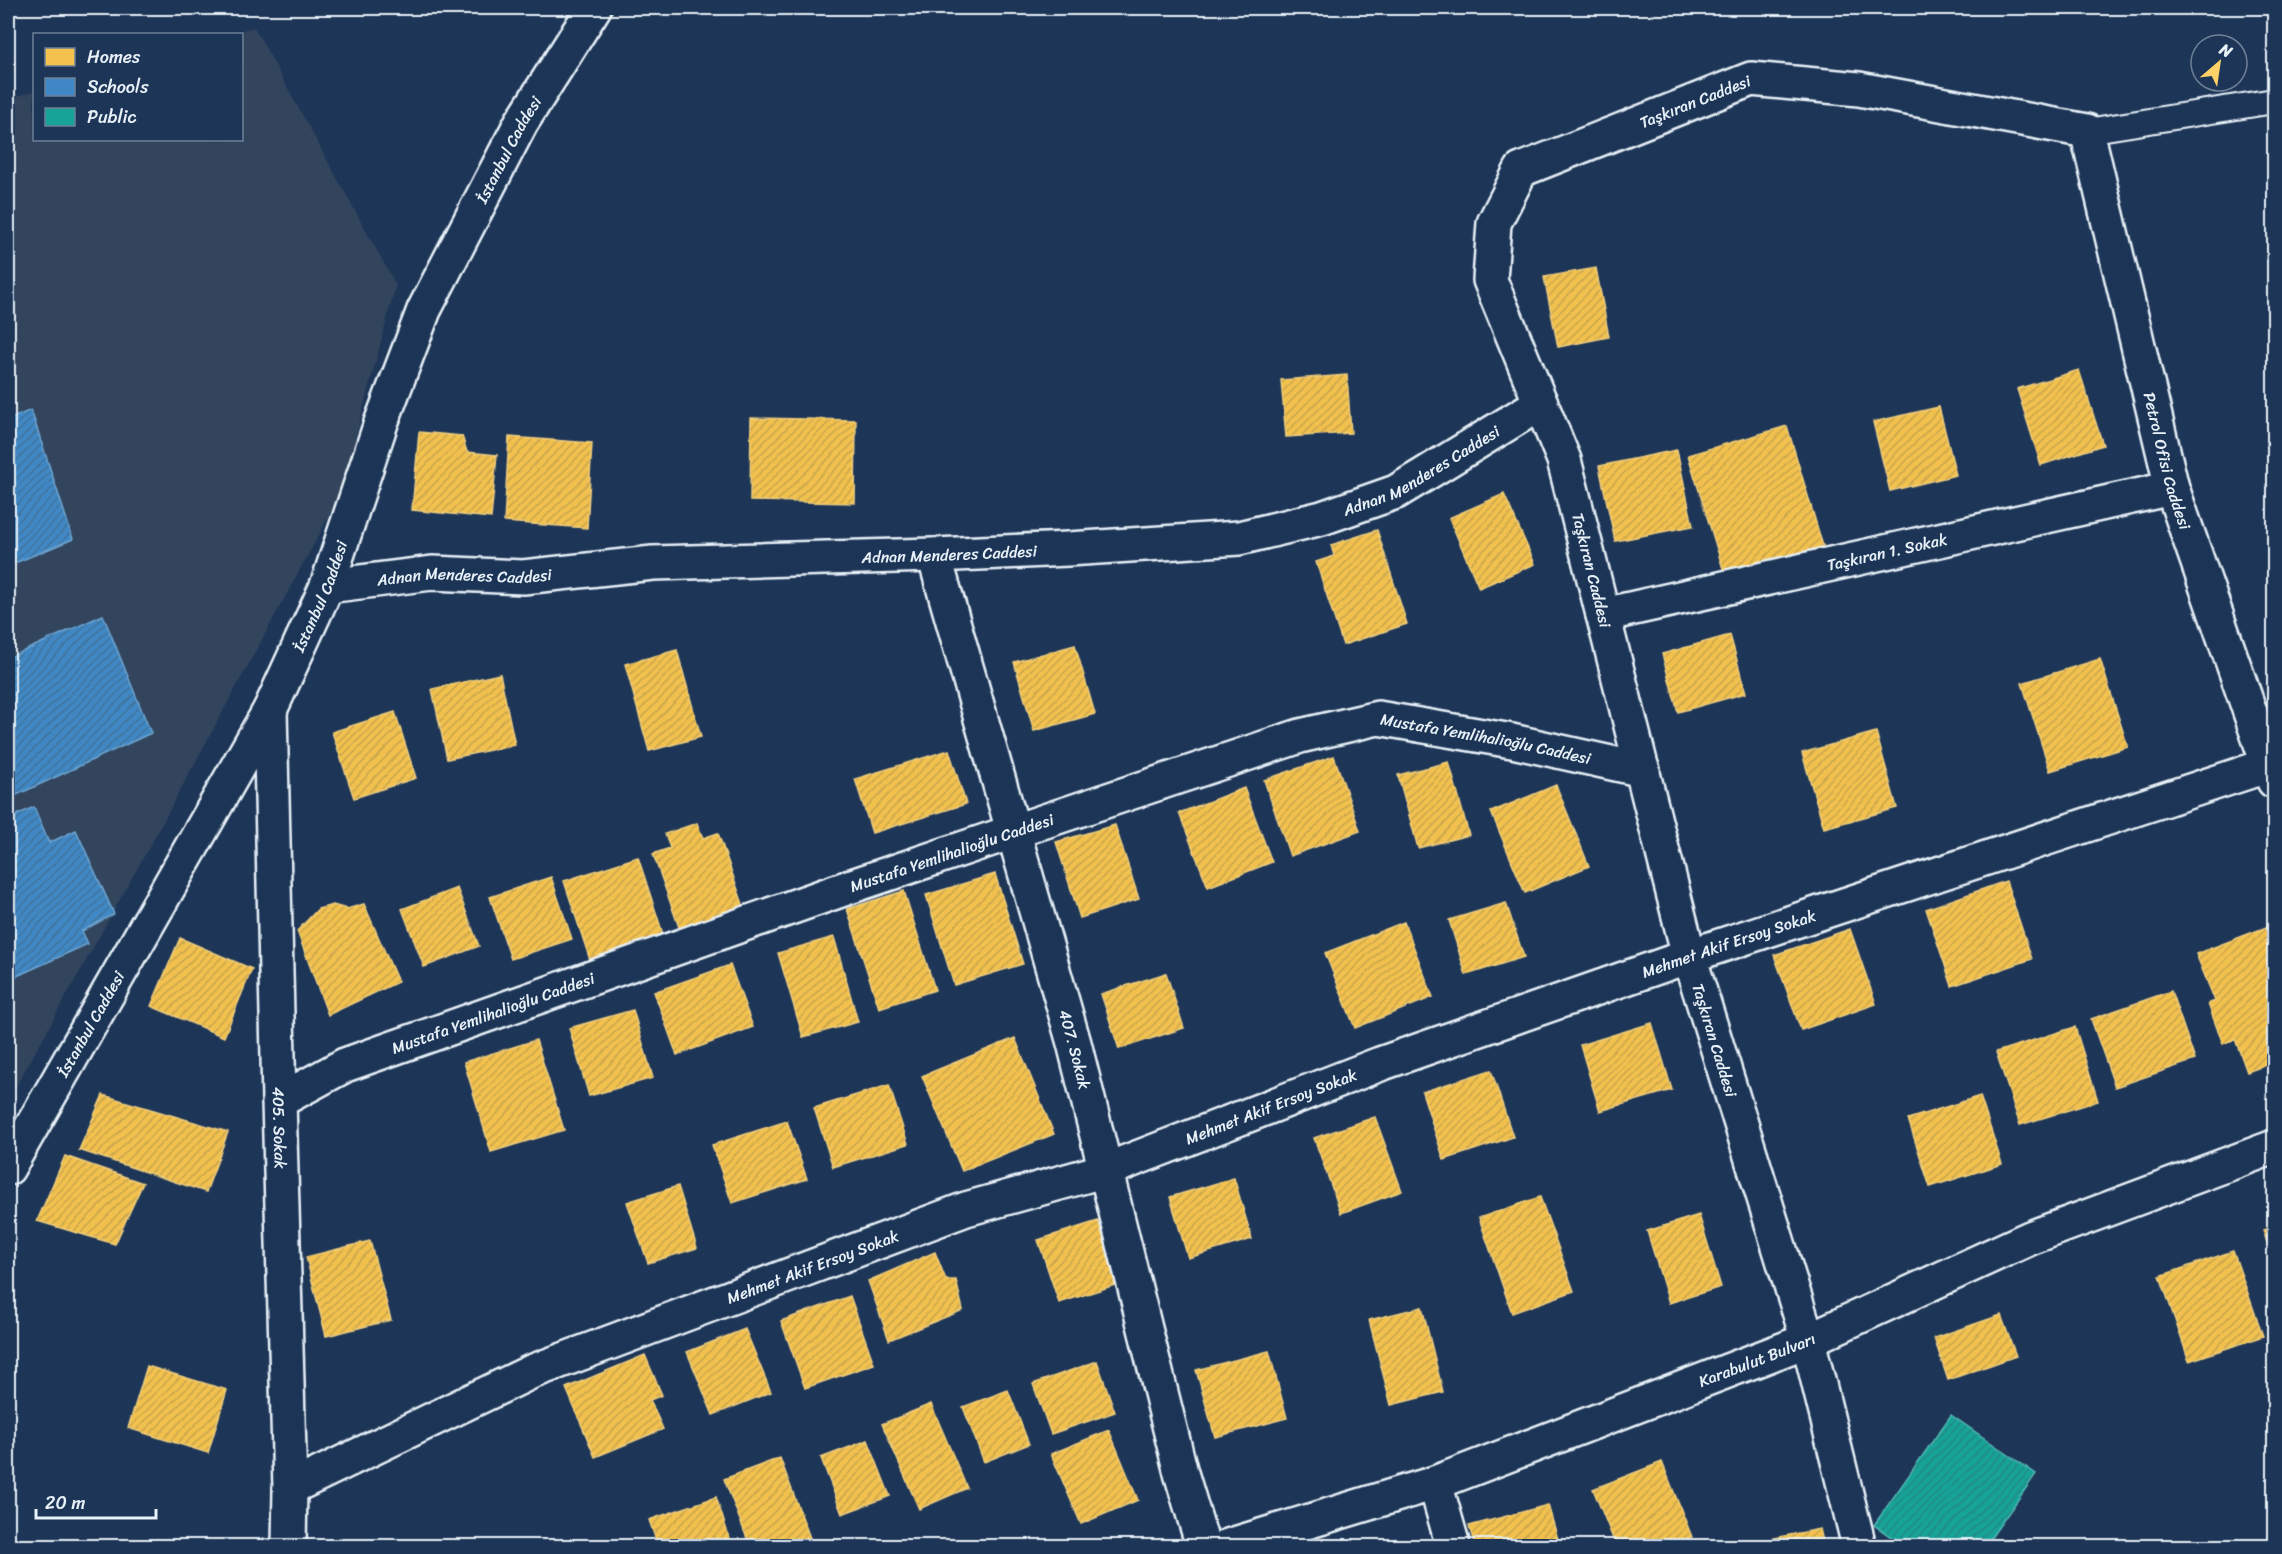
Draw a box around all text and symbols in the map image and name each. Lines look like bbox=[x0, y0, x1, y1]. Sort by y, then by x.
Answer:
legend bbox=[33, 33, 243, 141]
north arrow bbox=[2189, 33, 2249, 93]
text: N bbox=[2213, 34, 2239, 66]
text: Homes bbox=[87, 41, 141, 73]
street label: Taşkıran Caddesi bbox=[1635, 66, 1756, 137]
text: Schools bbox=[87, 71, 149, 103]
street label: İstanbul Caddesi bbox=[467, 90, 550, 209]
text: Public bbox=[87, 101, 137, 133]
street label: Petrol Ofisi Caddesi bbox=[2135, 389, 2200, 534]
street label: Adnan Menderes Caddesi bbox=[1338, 417, 1506, 525]
street label: Taşkıran Caddesi bbox=[1563, 510, 1620, 631]
street label: Taşkıran 1. Sokak bbox=[1824, 525, 1950, 580]
street label: İstanbul Caddesi bbox=[284, 536, 356, 658]
street label: Adnan Menderes Caddesi bbox=[860, 536, 1038, 572]
street label: Adnan Menderes Caddesi bbox=[374, 558, 554, 595]
street label: Mustafa Yemlihalioğlu Caddesi bbox=[1378, 705, 1594, 773]
street label: Mustafa Yemlihalioğlu Caddesi bbox=[846, 805, 1058, 901]
street label: Mehmet Akif Ersoy Sokak bbox=[1638, 901, 1820, 986]
street label: Mustafa Yemlihalioğlu Caddesi bbox=[387, 964, 599, 1063]
street label: İstanbul Caddesi bbox=[48, 965, 133, 1084]
street label: Taşkıran Caddesi bbox=[1683, 980, 1746, 1101]
street label: 407. Sokak bbox=[1050, 1006, 1099, 1093]
street label: Mehmet Akif Ersoy Sokak bbox=[1181, 1060, 1362, 1153]
street label: 405. Sokak bbox=[264, 1086, 295, 1170]
street label: Mehmet Akif Ersoy Sokak bbox=[722, 1221, 903, 1313]
street label: Karabulut Bulvarı bbox=[1694, 1324, 1821, 1396]
scale bar bbox=[36, 1482, 156, 1520]
text: 20 m bbox=[45, 1487, 85, 1519]

